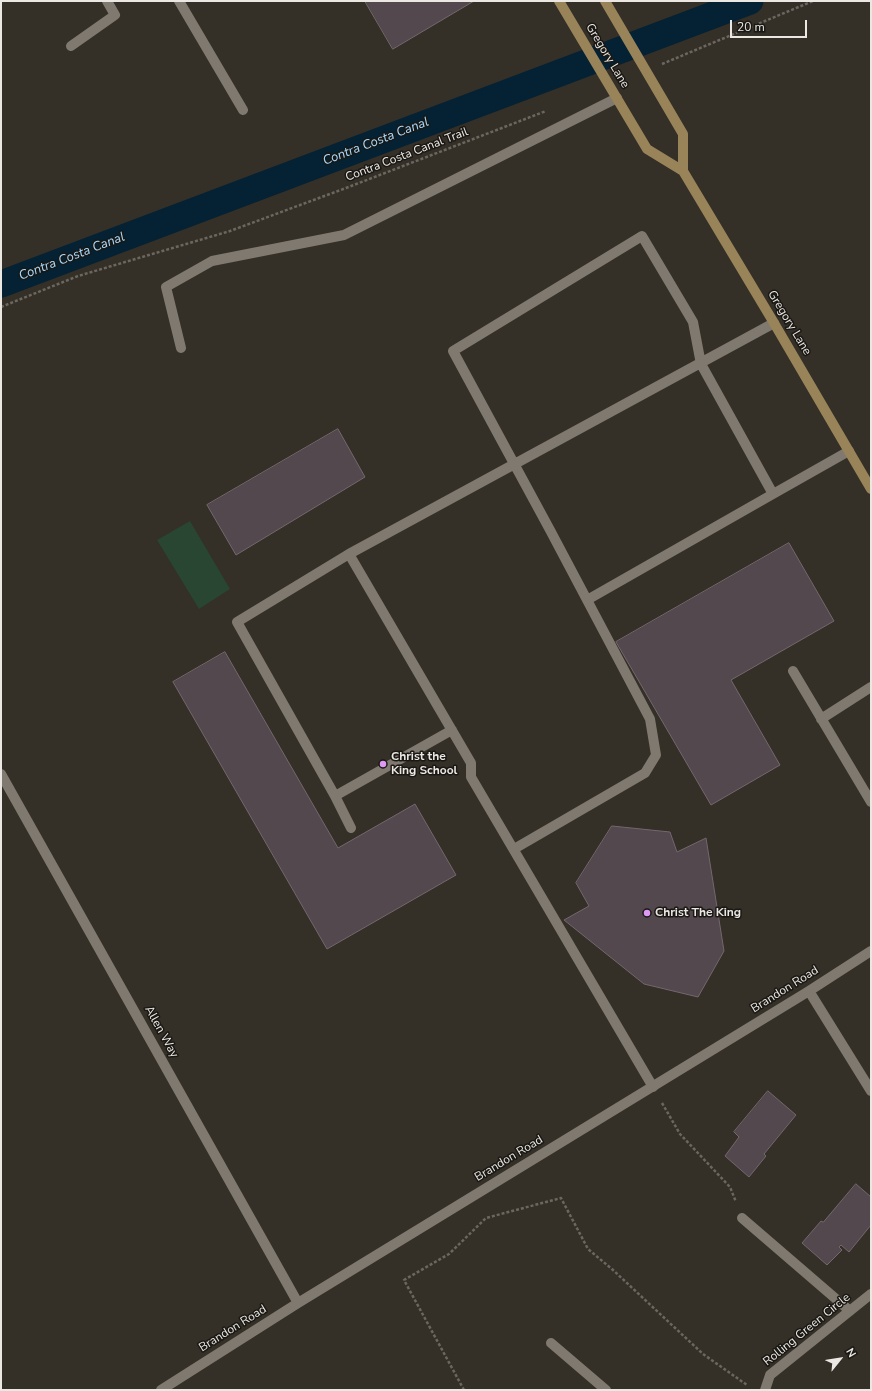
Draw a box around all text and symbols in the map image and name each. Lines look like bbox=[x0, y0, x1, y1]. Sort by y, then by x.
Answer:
scale bar bbox=[732, 12, 809, 38]
text: 20 m bbox=[737, 19, 765, 35]
street label: Gregory Lane bbox=[582, 21, 632, 91]
water label: Contra Costa Canal bbox=[321, 115, 431, 169]
street label: Contra Costa Canal Trail bbox=[344, 125, 470, 185]
water label: Contra Costa Canal bbox=[17, 230, 127, 284]
street label: Gregory Lane bbox=[764, 288, 814, 358]
place label: Christ the King School bbox=[391, 750, 457, 778]
marker: Christ the King School bbox=[378, 759, 388, 769]
place label: Christ The King bbox=[655, 906, 741, 920]
marker: Christ The King bbox=[642, 908, 652, 918]
street label: Brandon Road bbox=[749, 963, 821, 1017]
street label: Allen Way bbox=[141, 1004, 181, 1060]
street label: Brandon Road bbox=[472, 1133, 546, 1185]
street label: Rolling Green Circle bbox=[761, 1291, 853, 1369]
street label: Brandon Road bbox=[197, 1302, 269, 1356]
north arrow bbox=[820, 1339, 860, 1379]
text: N bbox=[842, 1345, 859, 1360]

